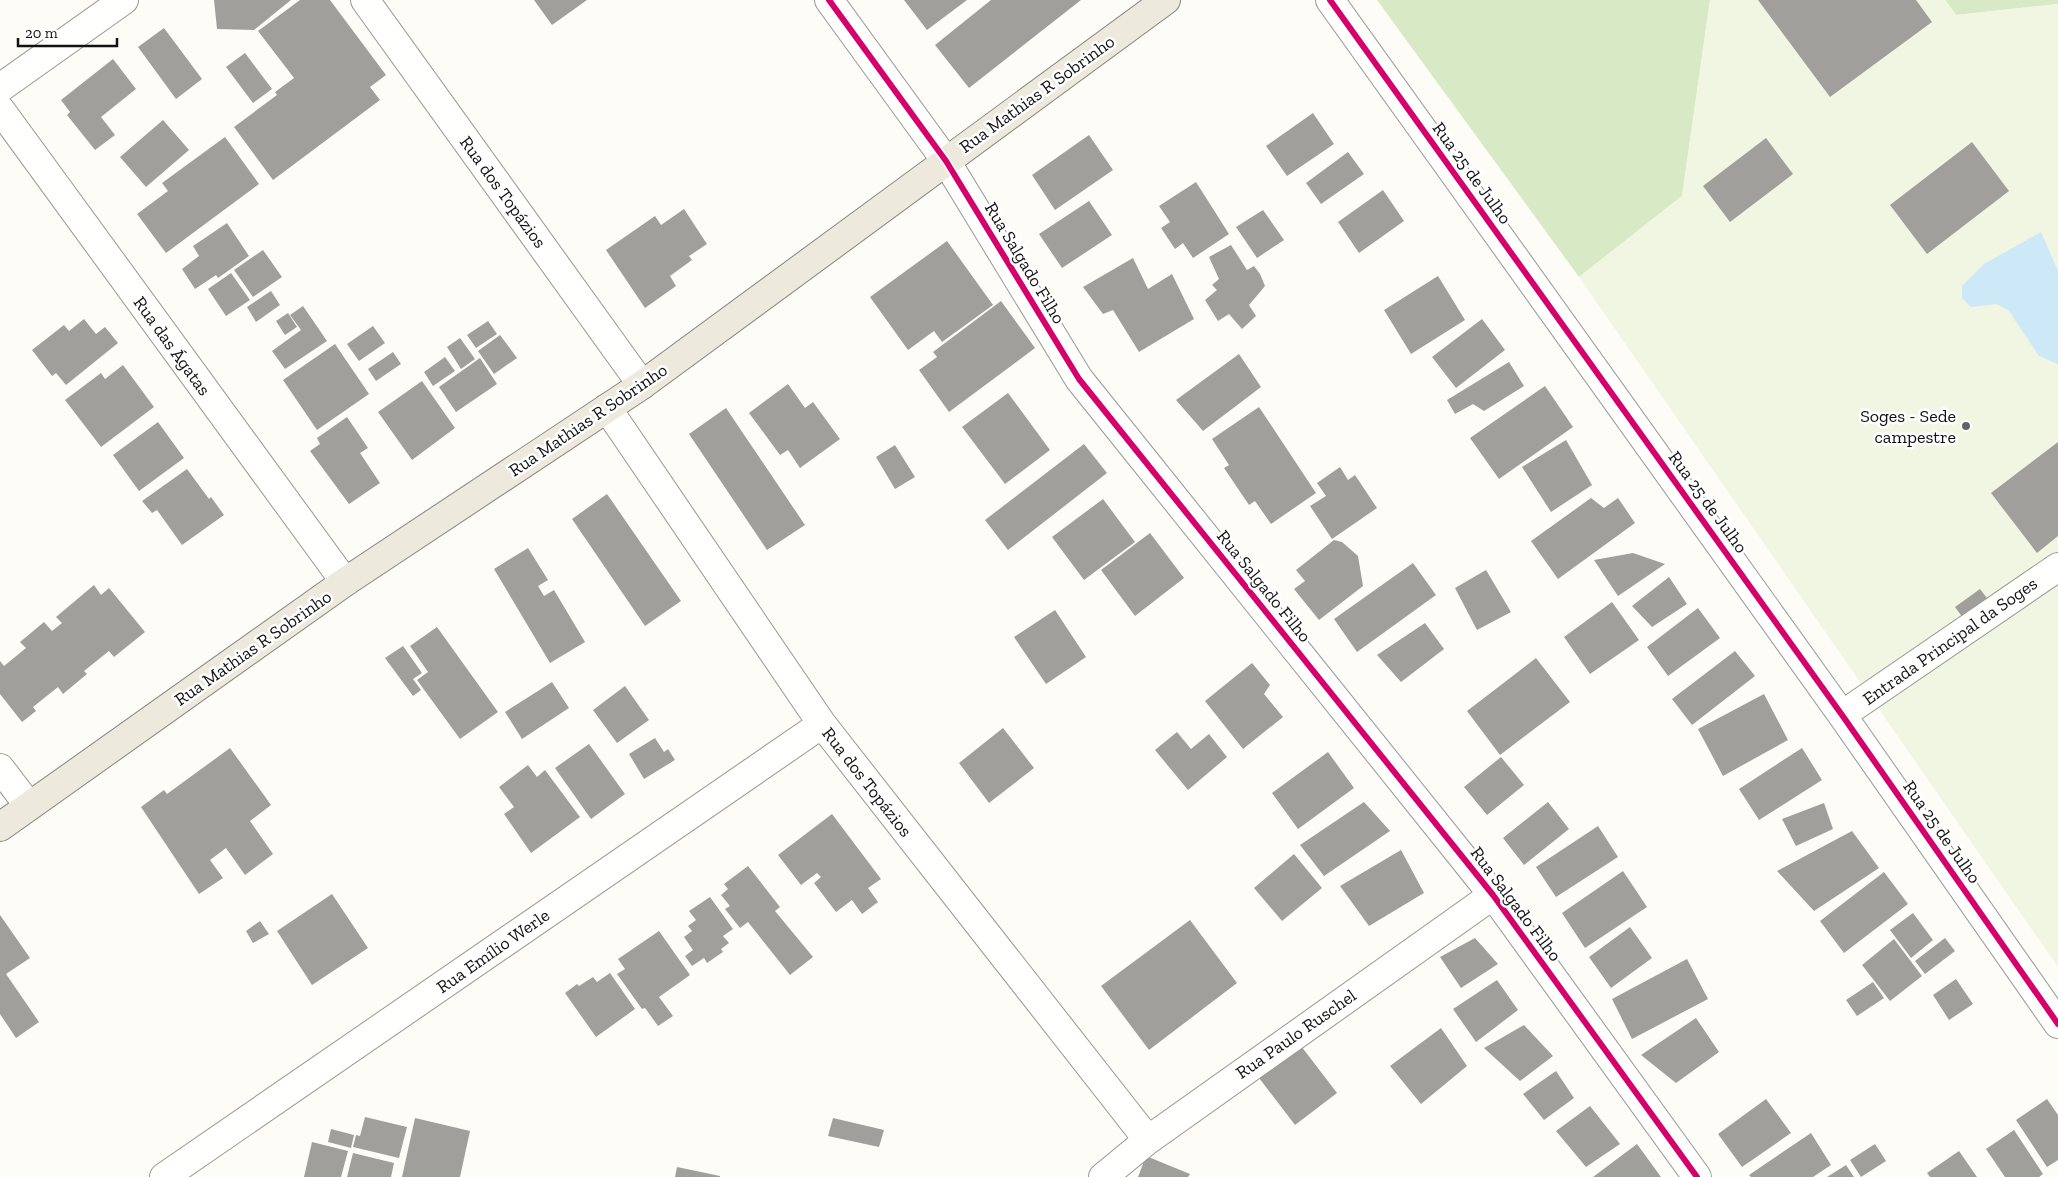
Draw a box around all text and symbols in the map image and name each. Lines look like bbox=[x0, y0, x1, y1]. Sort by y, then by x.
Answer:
scale bar bbox=[18, 15, 116, 47]
text: 20 m bbox=[25, 24, 58, 42]
street label: Rua Mathias R Sobrinho bbox=[955, 30, 1119, 158]
street label: Rua 25 de Julho bbox=[1428, 118, 1516, 228]
street label: Rua dos Topázios bbox=[455, 132, 551, 252]
street label: Rua Salgado Filho bbox=[980, 198, 1070, 328]
street label: Rua das Ágatas bbox=[129, 292, 215, 400]
street label: Rua Mathias R Sobrinho bbox=[504, 359, 672, 481]
place label: Soges - Sede campestre bbox=[1860, 405, 1956, 448]
marker: Soges - Sede campestre bbox=[1960, 420, 1972, 432]
street label: Rua 25 de Julho bbox=[1664, 447, 1752, 557]
street label: Rua Salgado Filho bbox=[1212, 525, 1316, 647]
street label: Entrada Principal da Soges bbox=[1858, 572, 2042, 710]
street label: Rua Mathias R Sobrinho bbox=[170, 585, 336, 711]
street label: Rua dos Topázios bbox=[817, 723, 917, 841]
street label: Rua 25 de Julho bbox=[1898, 776, 1986, 888]
street label: Rua Salgado Filho bbox=[1466, 842, 1566, 966]
street label: Rua Emílio Werle bbox=[432, 904, 554, 998]
street label: Rua Paulo Ruschel bbox=[1232, 984, 1361, 1084]

